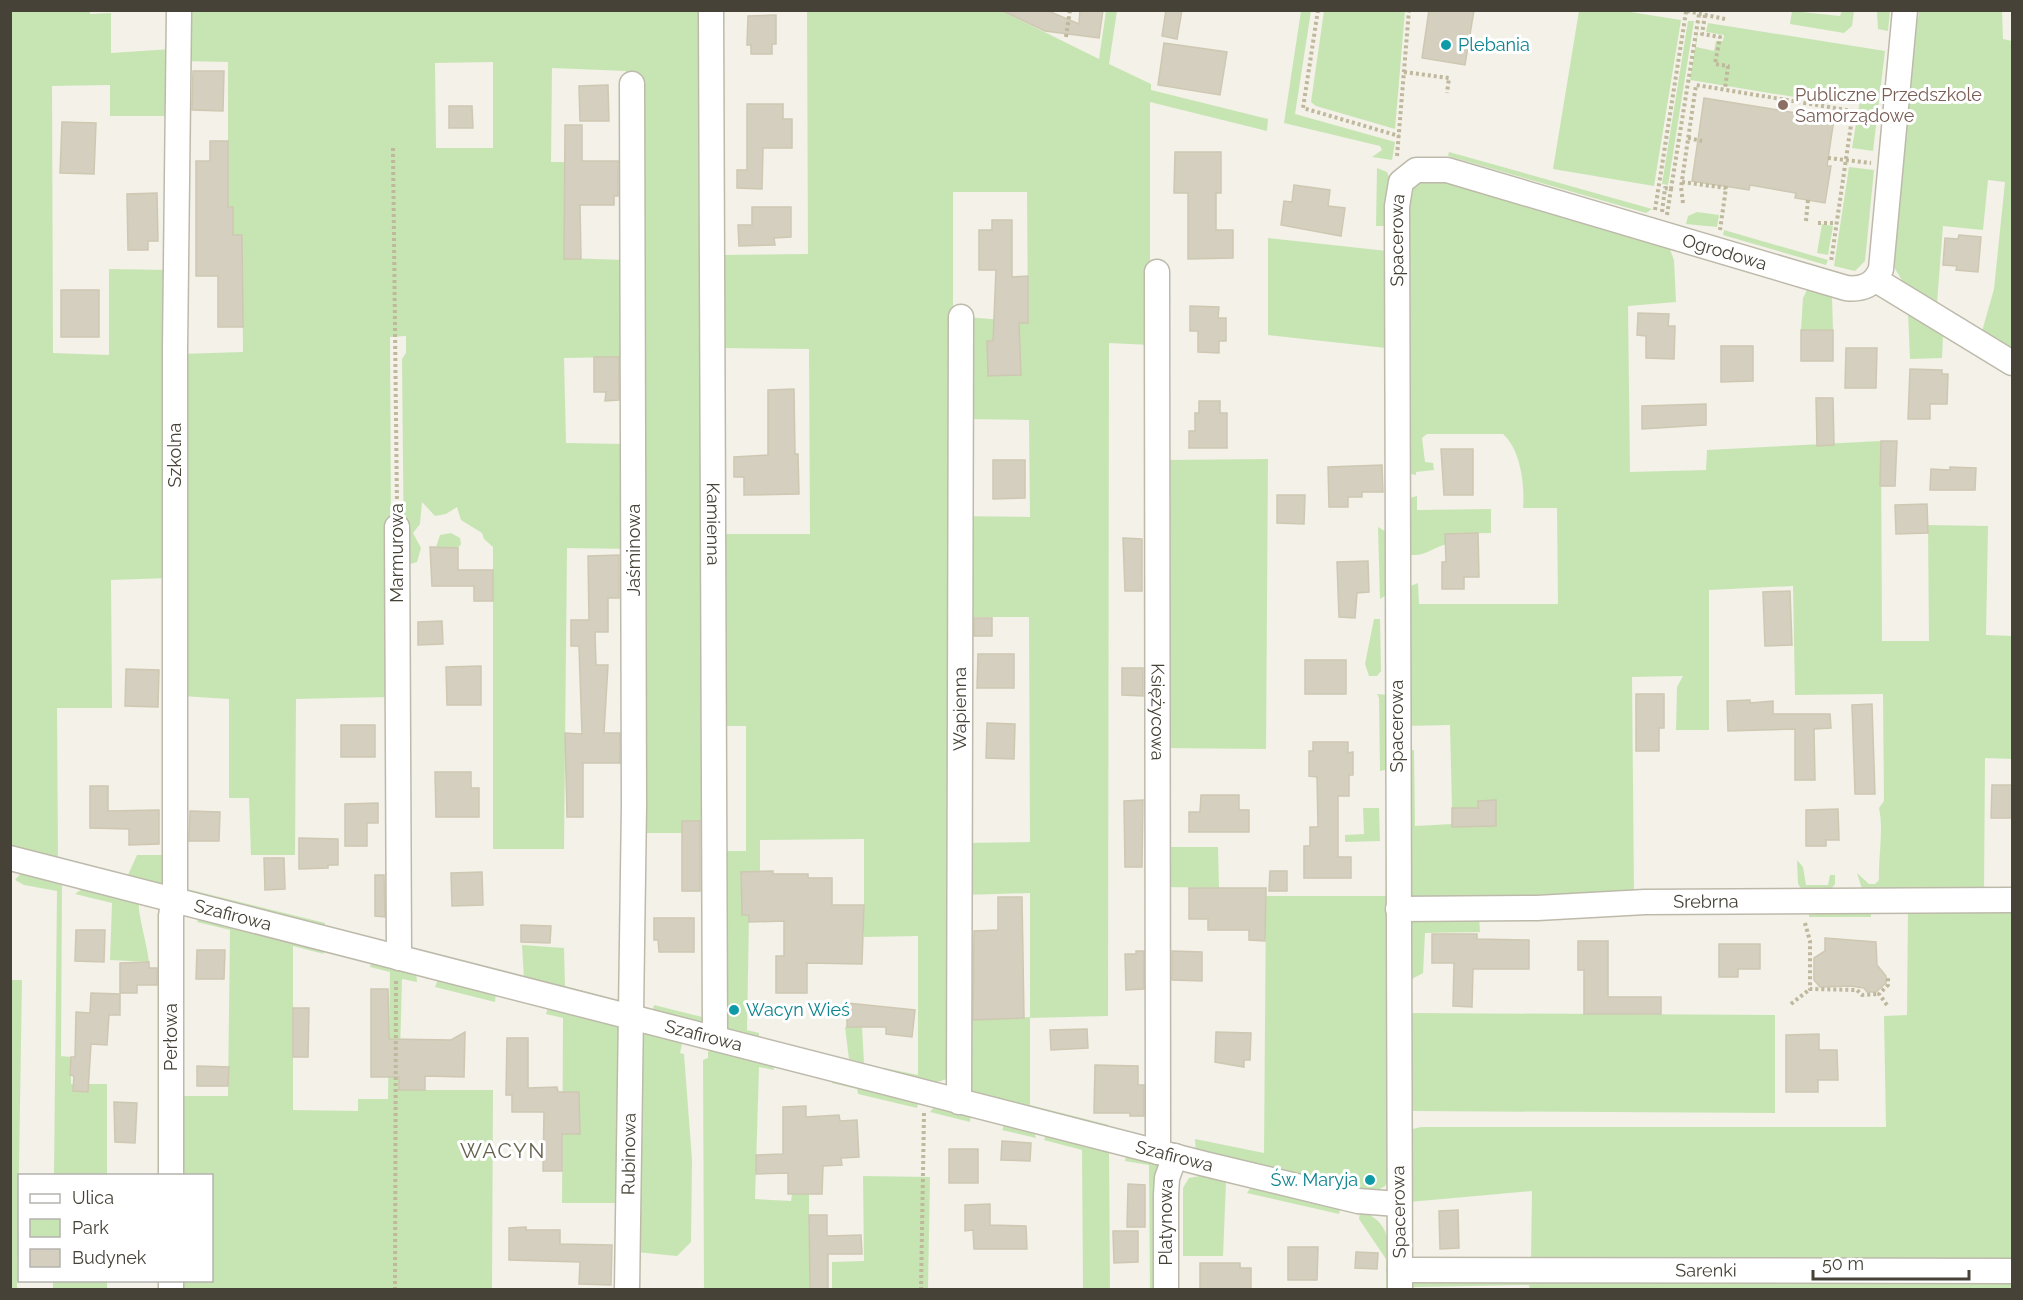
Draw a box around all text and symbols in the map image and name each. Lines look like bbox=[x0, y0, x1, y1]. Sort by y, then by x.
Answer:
place label: Plebania bbox=[1458, 34, 1530, 55]
marker: Plebania bbox=[1439, 38, 1453, 52]
place label: Publiczne Przedszkole Samorządowe bbox=[1795, 84, 1982, 126]
marker: Publiczne Przedszkole Samorządowe bbox=[1776, 98, 1790, 112]
street label: Spacerowa bbox=[1386, 192, 1409, 286]
street label: Ogrodowa bbox=[1680, 229, 1770, 274]
street label: Szkolna bbox=[164, 423, 185, 487]
street label: Kamienna bbox=[703, 482, 724, 566]
street label: Marmurowa bbox=[386, 503, 407, 603]
street label: Jaśminowa bbox=[623, 504, 644, 596]
street label: Księżycowa bbox=[1147, 663, 1169, 761]
street label: Wapienna bbox=[949, 667, 970, 751]
street label: Spacerowa bbox=[1386, 680, 1407, 772]
street label: Srebrna bbox=[1673, 890, 1739, 912]
street label: Szafirowa bbox=[192, 895, 274, 935]
place label: Wacyn Wieś bbox=[746, 999, 850, 1020]
street label: Perłowa bbox=[160, 1003, 181, 1071]
marker: Wacyn Wieś bbox=[727, 1003, 741, 1017]
street label: Szafirowa bbox=[663, 1015, 745, 1055]
street label: Rubinowa bbox=[617, 1113, 640, 1195]
street label: Szafirowa bbox=[1134, 1136, 1215, 1176]
district label: WACYN bbox=[460, 1138, 546, 1163]
street label: Spacerowa bbox=[1387, 1165, 1410, 1259]
place label: Św. Maryja bbox=[1271, 1168, 1358, 1190]
marker: Św. Maryja bbox=[1363, 1173, 1377, 1187]
legend bbox=[18, 1174, 213, 1282]
street label: Platynowa bbox=[1155, 1178, 1177, 1265]
text: Ulica bbox=[72, 1187, 114, 1208]
text: Park bbox=[72, 1217, 109, 1238]
scale bar bbox=[1813, 1243, 1969, 1281]
text: Budynek bbox=[72, 1247, 147, 1268]
text: 50 m bbox=[1822, 1253, 1864, 1274]
street label: Sarenki bbox=[1675, 1259, 1737, 1281]

